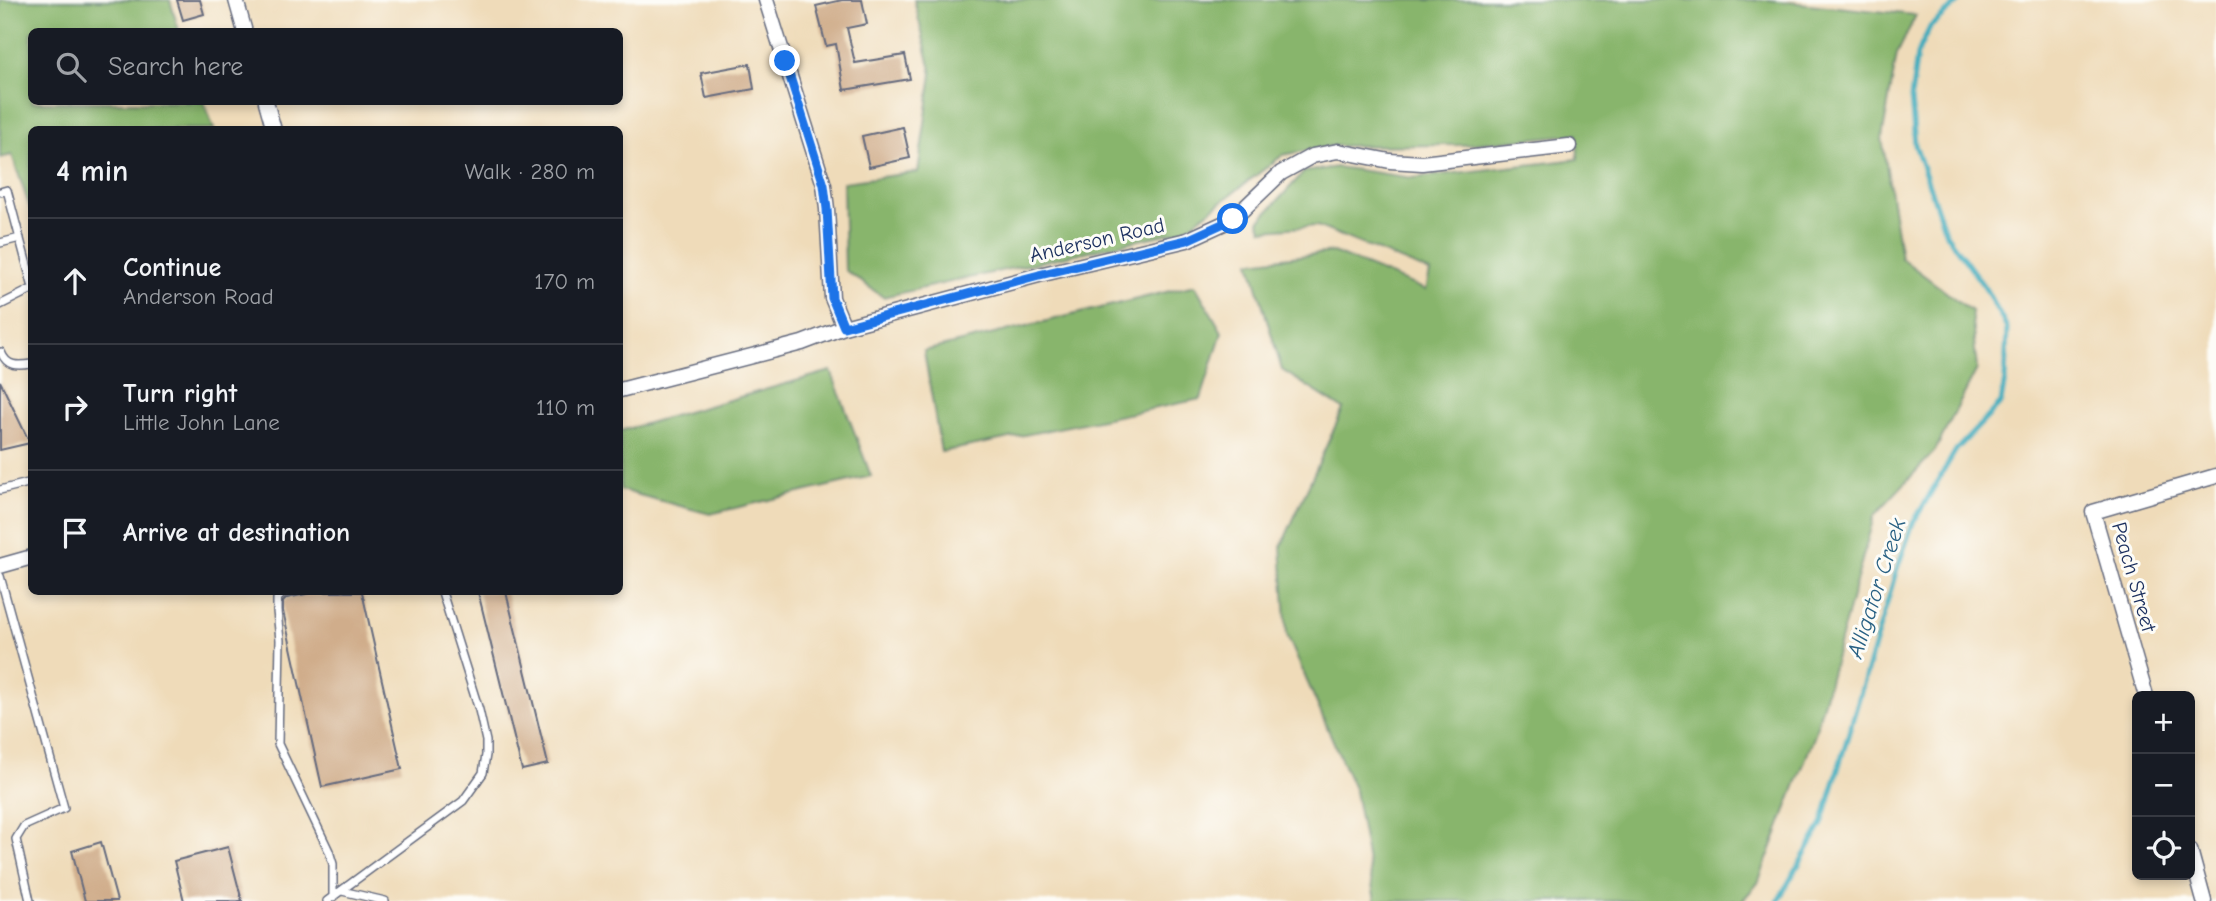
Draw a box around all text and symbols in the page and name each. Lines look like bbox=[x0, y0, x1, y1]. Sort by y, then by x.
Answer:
search box bbox=[28, 28, 623, 105]
route end bbox=[769, 45, 800, 76]
icon: search bbox=[52, 48, 90, 86]
text: Search here bbox=[108, 52, 243, 82]
text: 4 min bbox=[56, 154, 128, 189]
text: Walk · 280 m bbox=[465, 158, 595, 185]
route start bbox=[1217, 203, 1248, 234]
street label: Anderson Road bbox=[1027, 213, 1167, 267]
text: Continue bbox=[123, 253, 221, 283]
icon: ahead bbox=[56, 262, 94, 300]
text: 170 m bbox=[534, 268, 595, 295]
text: Anderson Road bbox=[123, 283, 274, 310]
text: Turn right bbox=[123, 379, 237, 409]
icon: right bbox=[56, 388, 94, 426]
text: 110 m bbox=[536, 394, 595, 421]
text: Little John Lane bbox=[123, 409, 280, 436]
icon: arrive bbox=[56, 514, 94, 552]
water label: Alligator Creek bbox=[1841, 514, 1912, 662]
text: Arrive at destination bbox=[123, 518, 350, 548]
street label: Peach Street bbox=[2107, 519, 2161, 636]
map controls bbox=[2132, 691, 2195, 880]
button: + bbox=[2132, 691, 2195, 754]
button: − bbox=[2132, 754, 2195, 817]
button: locate bbox=[2132, 817, 2195, 880]

